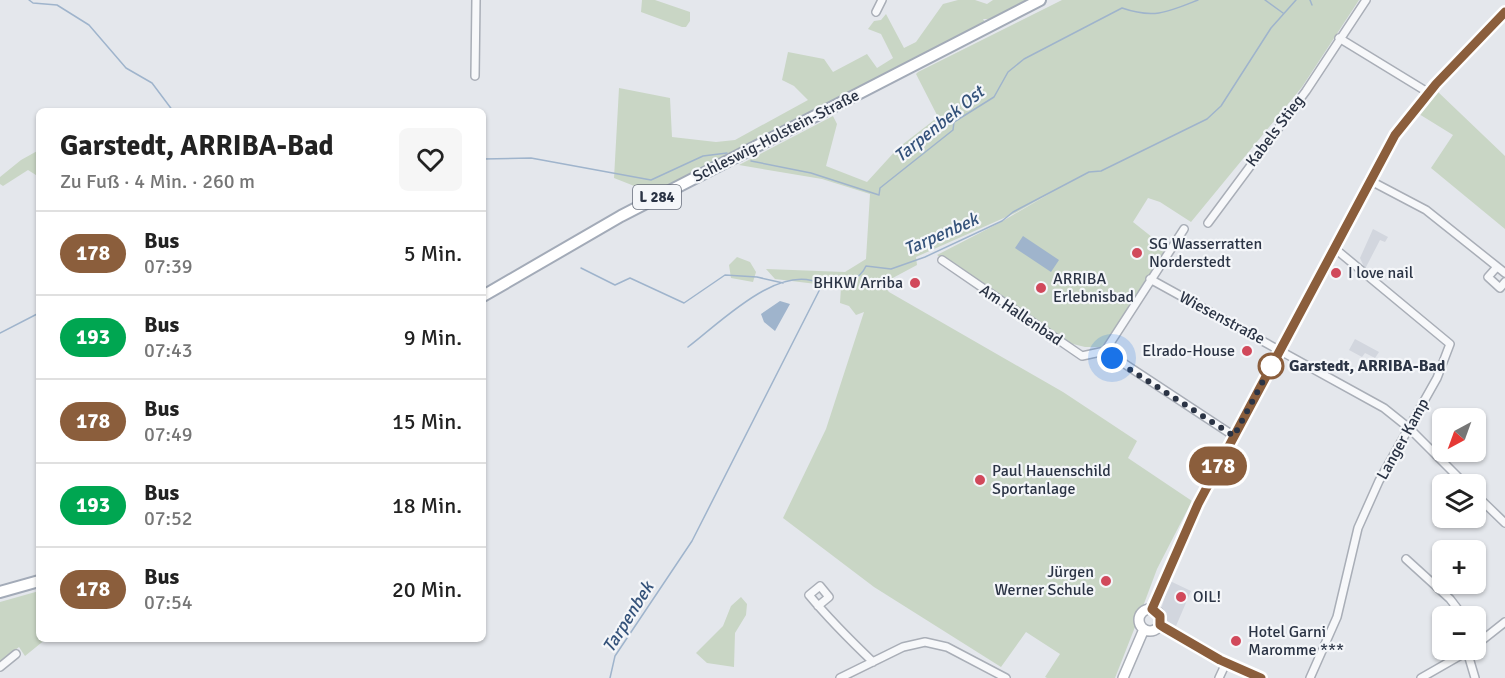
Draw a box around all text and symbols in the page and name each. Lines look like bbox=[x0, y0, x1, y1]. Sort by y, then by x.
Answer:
water label: Tarpenbek Ost bbox=[890, 79, 990, 167]
street label: Schleswig-Holstein-Straße bbox=[689, 85, 863, 187]
street label: Kabels Stieg bbox=[1242, 91, 1308, 171]
button: heart bbox=[399, 128, 462, 191]
text: Garstedt, ARRIBA-Bad bbox=[60, 129, 334, 163]
text: Zu Fuß · 4 Min. · 260 m bbox=[60, 169, 255, 194]
road number: L 284 bbox=[633, 185, 681, 209]
water label: Tarpenbek bbox=[900, 207, 983, 260]
text: Bus bbox=[144, 227, 179, 254]
place label: SG Wasserratten Norderstedt bbox=[1149, 234, 1262, 272]
text: 178 bbox=[76, 240, 110, 266]
text: 5 Min. bbox=[404, 240, 462, 267]
marker: SG Wasserratten Norderstedt bbox=[1130, 246, 1144, 260]
text: 07:39 bbox=[144, 254, 193, 279]
place label: I love nail bbox=[1348, 263, 1414, 283]
marker: I love nail bbox=[1329, 266, 1343, 280]
place label: ARRIBA Erlebnisbad bbox=[1053, 269, 1134, 307]
place label: BHKW Arriba bbox=[813, 273, 903, 293]
marker: BHKW Arriba bbox=[908, 276, 922, 290]
street label: Am Hallenbad bbox=[976, 280, 1066, 350]
marker: ARRIBA Erlebnisbad bbox=[1034, 281, 1048, 295]
street label: Wiesenstraße bbox=[1176, 287, 1268, 349]
text: Bus bbox=[144, 311, 179, 338]
text: 193 bbox=[76, 324, 110, 350]
text: 9 Min. bbox=[404, 324, 462, 351]
text: 07:43 bbox=[144, 338, 193, 363]
place label: Elrado-House bbox=[1142, 341, 1235, 361]
your location bbox=[1097, 343, 1127, 373]
marker: Elrado-House bbox=[1240, 344, 1254, 358]
marker: Garstedt, ARRIBA-Bad bbox=[1258, 353, 1284, 379]
place label: Garstedt, ARRIBA-Bad bbox=[1289, 356, 1446, 376]
text: Bus bbox=[144, 395, 179, 422]
street label: Langer Kamp bbox=[1372, 395, 1434, 483]
text: 178 bbox=[76, 408, 110, 434]
text: 15 Min. bbox=[392, 408, 462, 435]
north arrow bbox=[1432, 408, 1486, 462]
map controls bbox=[1432, 408, 1486, 660]
text: 07:49 bbox=[144, 422, 193, 447]
line badge: 178 bbox=[1184, 446, 1252, 486]
text: 178 bbox=[1201, 453, 1235, 479]
place label: Paul Hauenschild Sportanlage bbox=[992, 461, 1111, 499]
marker: Paul Hauenschild Sportanlage bbox=[973, 473, 987, 487]
button: layers bbox=[1432, 474, 1486, 528]
text: Bus bbox=[144, 479, 179, 506]
text: 193 bbox=[76, 492, 110, 518]
text: 18 Min. bbox=[392, 492, 462, 519]
text: 07:52 bbox=[144, 506, 193, 531]
button: + bbox=[1432, 540, 1486, 594]
place label: Jürgen Werner Schule bbox=[995, 562, 1094, 600]
text: Bus bbox=[144, 563, 179, 590]
marker: Jürgen Werner Schule bbox=[1099, 574, 1113, 588]
text: 178 bbox=[76, 576, 110, 602]
text: 20 Min. bbox=[392, 576, 462, 603]
water label: Tarpenbek bbox=[598, 576, 659, 656]
place label: OIL! bbox=[1193, 587, 1221, 607]
text: 07:54 bbox=[144, 590, 193, 615]
marker: OIL! bbox=[1174, 590, 1188, 604]
button: − bbox=[1432, 606, 1486, 660]
place label: Hotel Garni Maromme *** bbox=[1248, 622, 1344, 660]
marker: Hotel Garni Maromme *** bbox=[1229, 634, 1243, 648]

